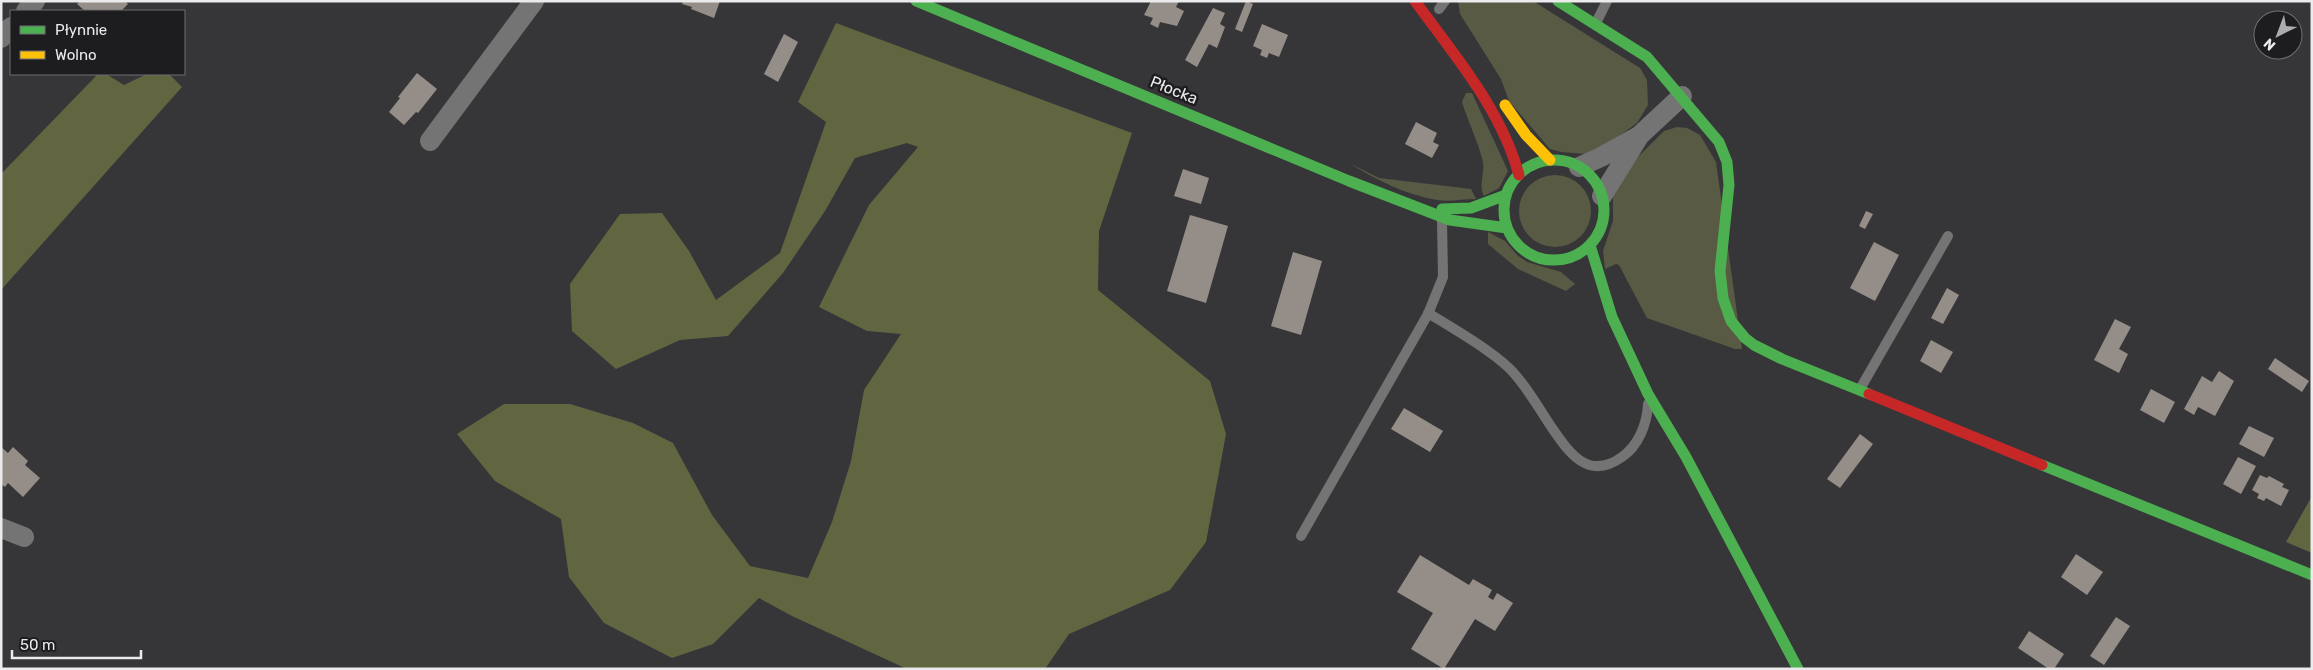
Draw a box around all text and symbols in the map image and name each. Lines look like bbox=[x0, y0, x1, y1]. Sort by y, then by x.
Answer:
legend bbox=[10, 10, 185, 75]
north arrow bbox=[2253, 10, 2303, 60]
text: Płynnie bbox=[55, 21, 107, 39]
text: N bbox=[2260, 35, 2279, 54]
text: Wolno bbox=[55, 46, 97, 64]
street label: Płocka bbox=[1147, 72, 1201, 108]
scale bar bbox=[12, 628, 141, 660]
text: 50 m bbox=[20, 636, 55, 654]

